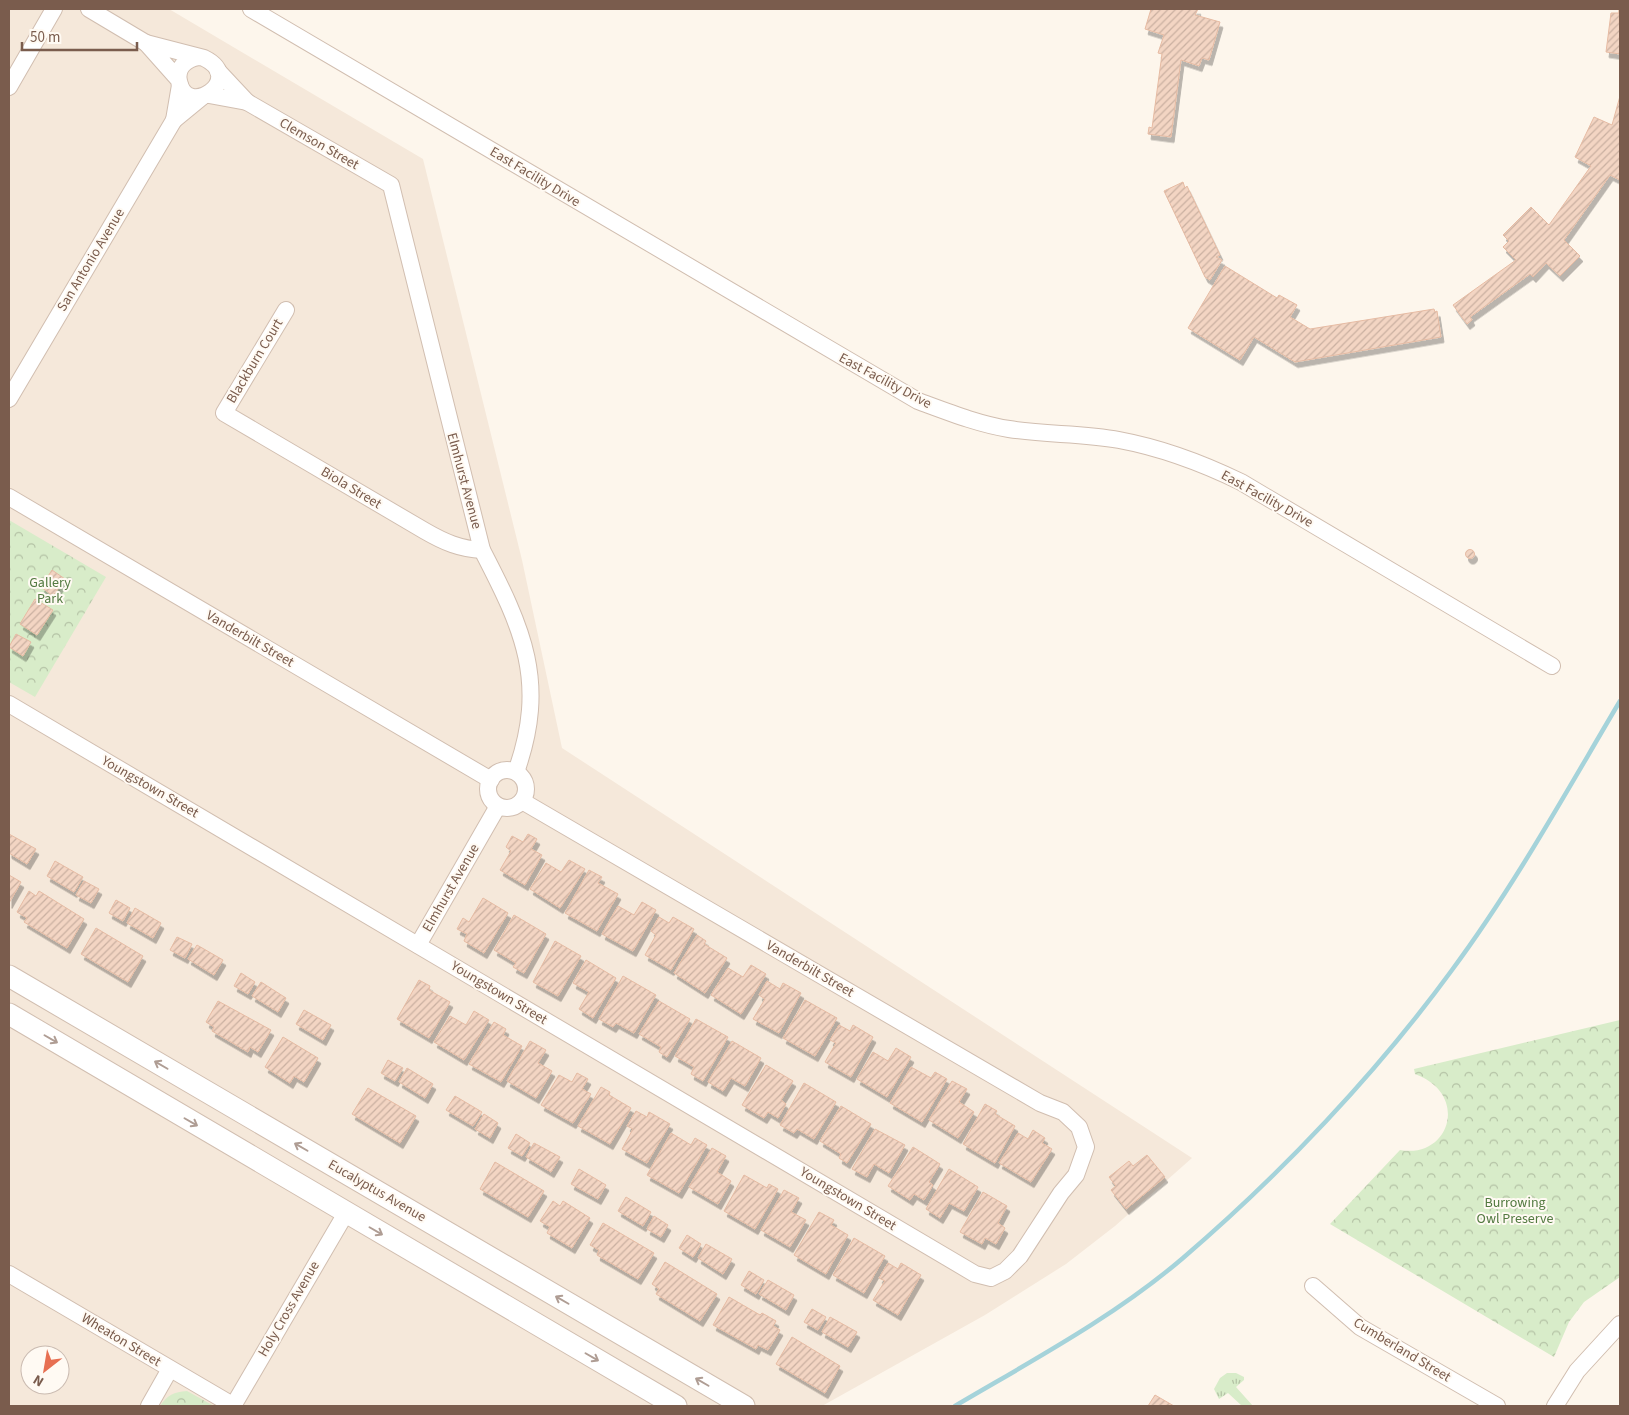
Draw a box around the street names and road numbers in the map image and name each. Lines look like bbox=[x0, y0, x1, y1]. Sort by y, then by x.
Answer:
street label: Clemson Street bbox=[275, 113, 363, 175]
street label: East Facility Drive bbox=[486, 142, 584, 212]
street label: San Antonio Avenue bbox=[52, 205, 130, 315]
street label: Blackburn Court bbox=[222, 315, 288, 407]
street label: East Facility Drive bbox=[835, 348, 935, 414]
street label: Elmhurst Avenue bbox=[442, 431, 486, 531]
street label: Biola Street bbox=[317, 462, 385, 514]
street label: East Facility Drive bbox=[1217, 465, 1317, 533]
street label: Vanderbilt Street bbox=[202, 606, 298, 672]
street label: Youngstown Street bbox=[97, 751, 203, 823]
street label: Elmhurst Avenue bbox=[418, 840, 484, 936]
street label: Vanderbilt Street bbox=[762, 936, 858, 1002]
street label: Youngstown Street bbox=[446, 956, 551, 1030]
street label: Eucalyptus Avenue bbox=[324, 1155, 430, 1227]
street label: Youngstown Street bbox=[795, 1162, 900, 1236]
street label: Holy Cross Avenue bbox=[253, 1257, 325, 1361]
street label: Wheaton Street bbox=[77, 1308, 165, 1372]
street label: Cumberland Street bbox=[1349, 1313, 1455, 1387]

